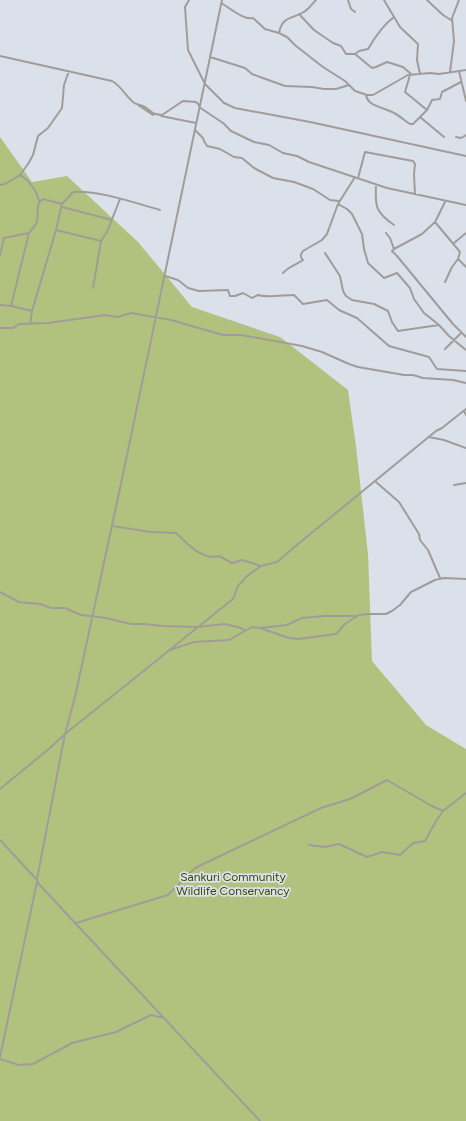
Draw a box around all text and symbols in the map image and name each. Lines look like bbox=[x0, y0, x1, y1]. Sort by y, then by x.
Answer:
park label: Sankuri Community Wildlife Conservancy bbox=[176, 870, 290, 898]

